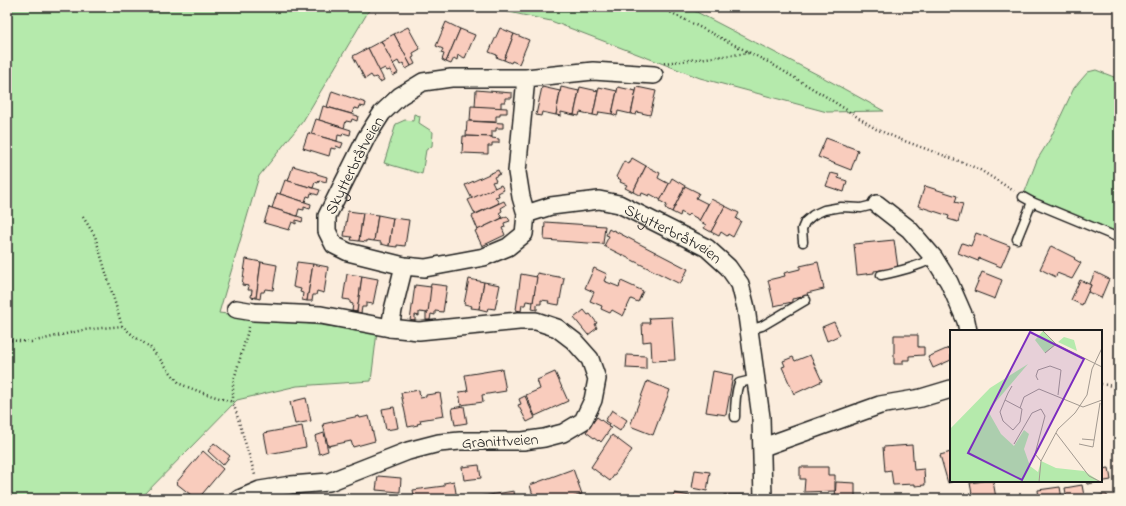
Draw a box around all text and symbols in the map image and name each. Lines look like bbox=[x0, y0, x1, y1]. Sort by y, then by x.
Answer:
street label: Skytterbråtveien bbox=[320, 112, 391, 219]
street label: Skytterbråtveien bbox=[620, 199, 727, 270]
inset map bbox=[950, 330, 1102, 482]
street label: Granittveien bbox=[461, 428, 539, 456]

